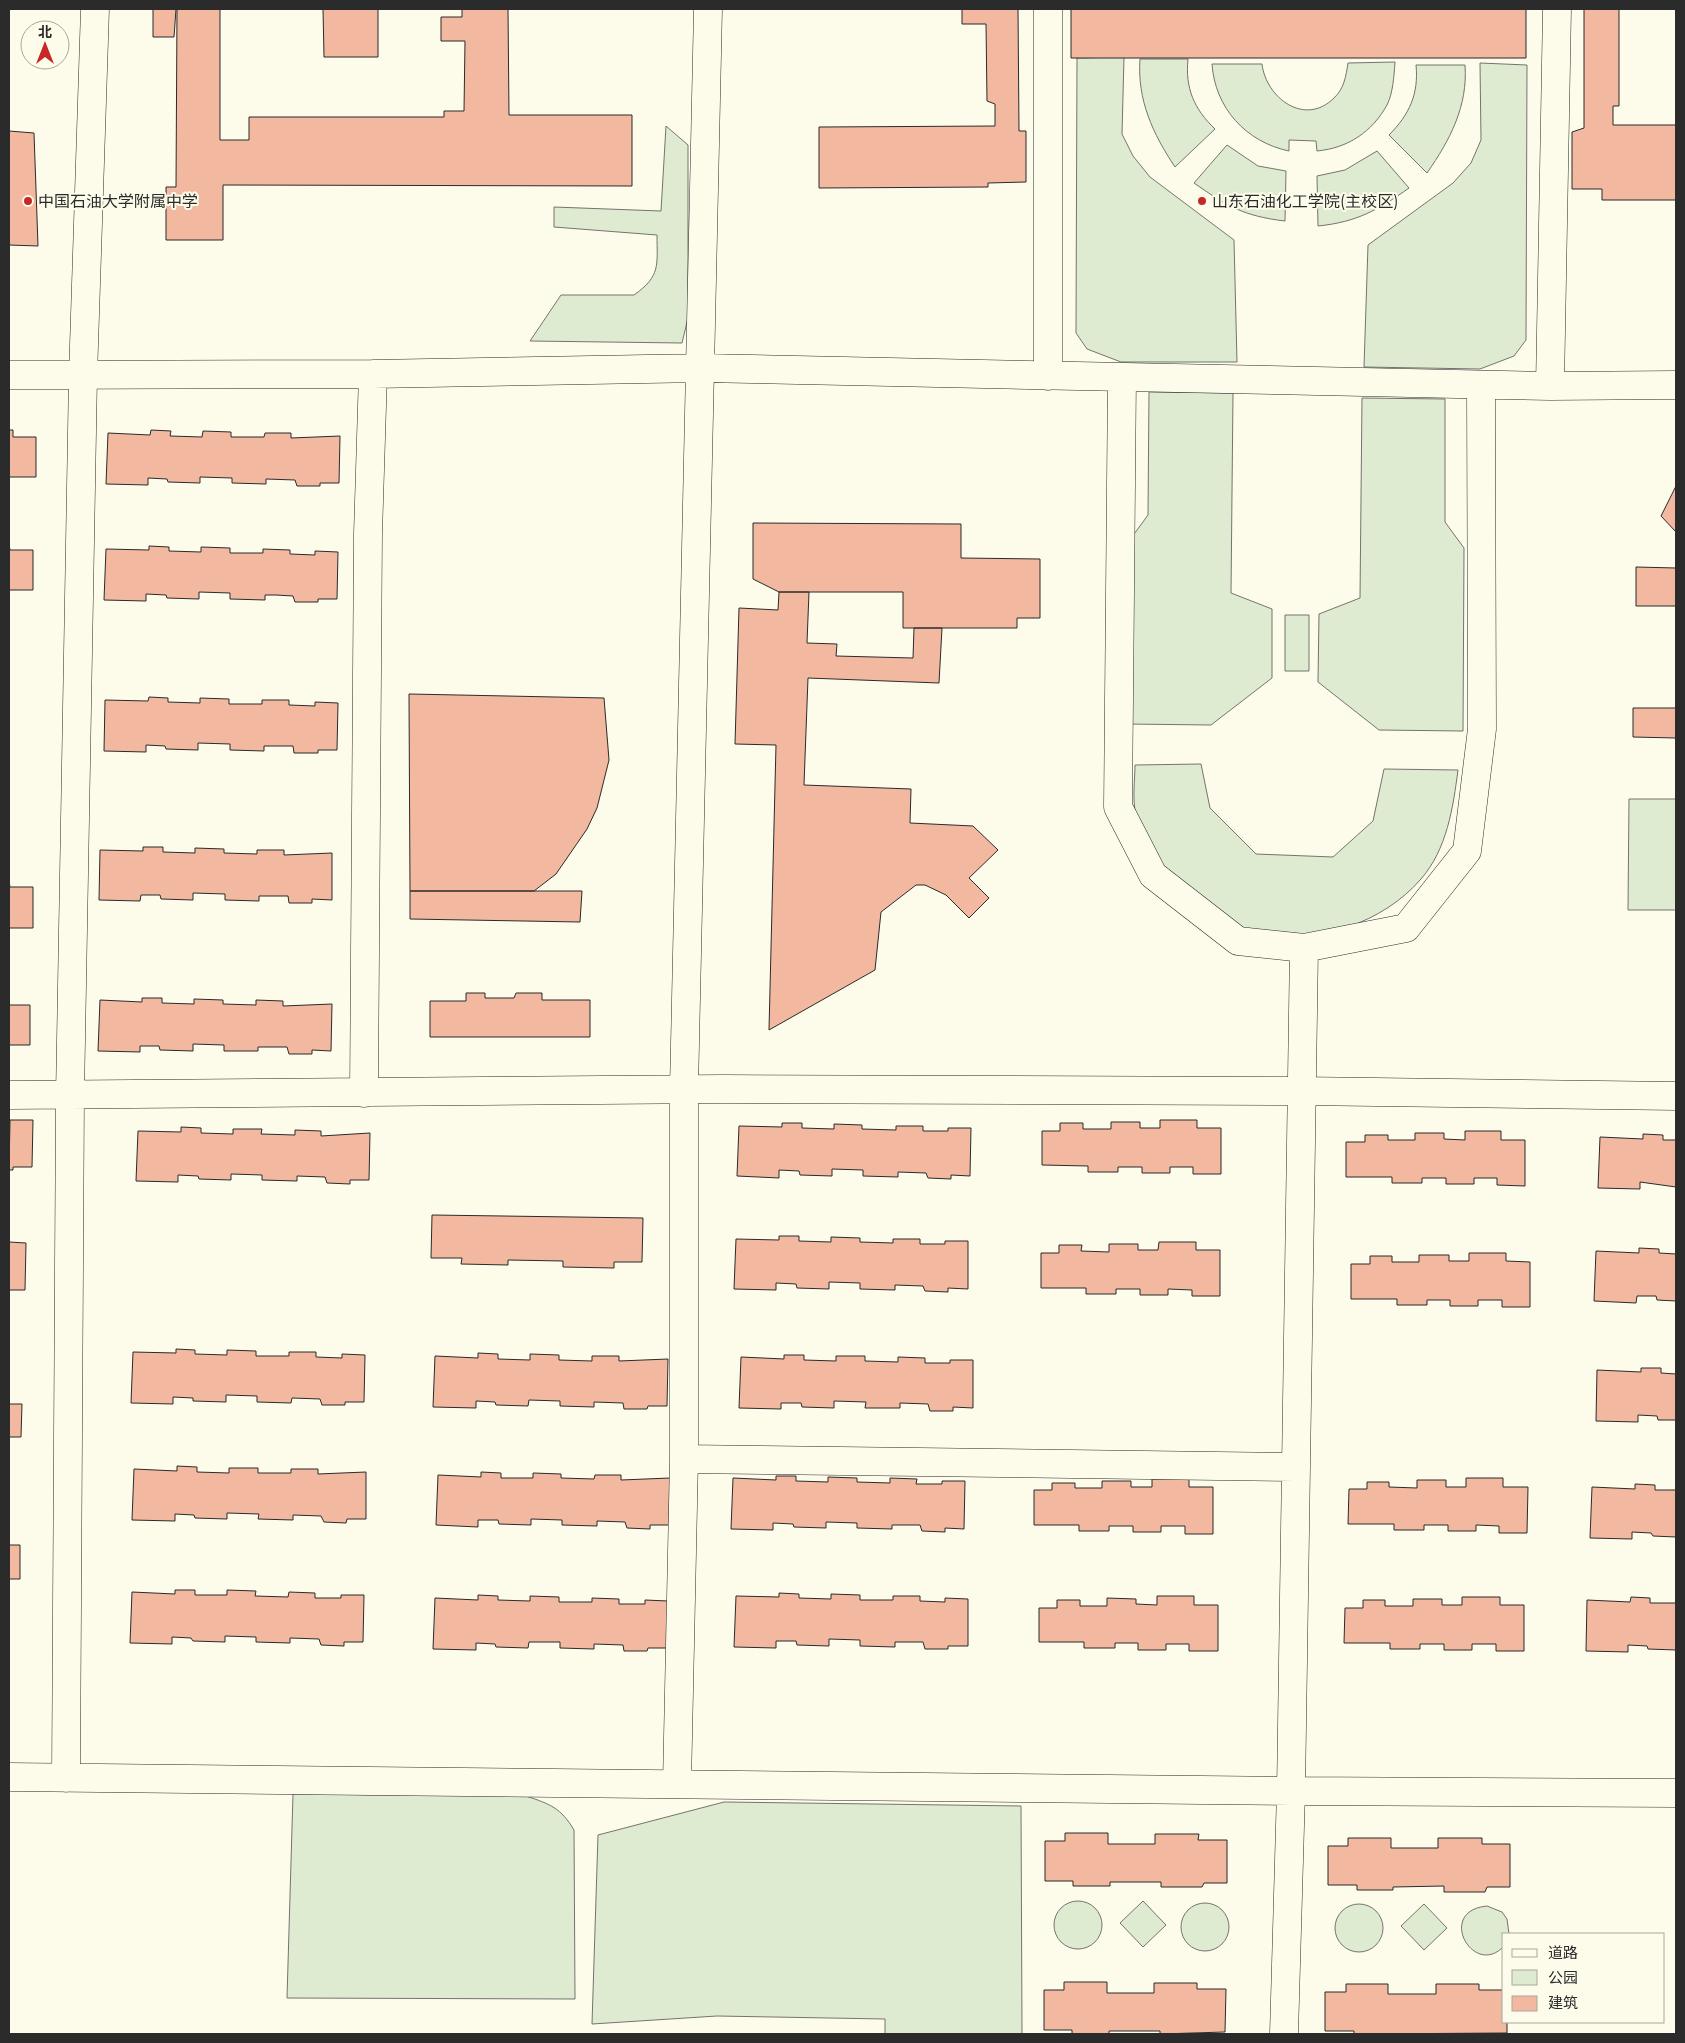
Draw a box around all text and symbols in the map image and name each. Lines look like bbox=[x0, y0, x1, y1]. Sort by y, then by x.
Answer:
north arrow bbox=[20, 20, 70, 70]
text: 北 bbox=[38, 23, 52, 41]
place label: 中国石油大学附属中学 bbox=[38, 192, 198, 211]
place label: 山东石油化工学院(主校区) bbox=[1212, 192, 1399, 211]
marker: 中国石油大学附属中学 bbox=[22, 195, 34, 207]
marker: 山东石油化工学院(主校区) bbox=[1196, 195, 1208, 207]
legend bbox=[1502, 1933, 1665, 2023]
text: 道路 bbox=[1548, 1943, 1578, 1962]
text: 公园 bbox=[1548, 1968, 1578, 1987]
text: 建筑 bbox=[1548, 1993, 1578, 2012]

